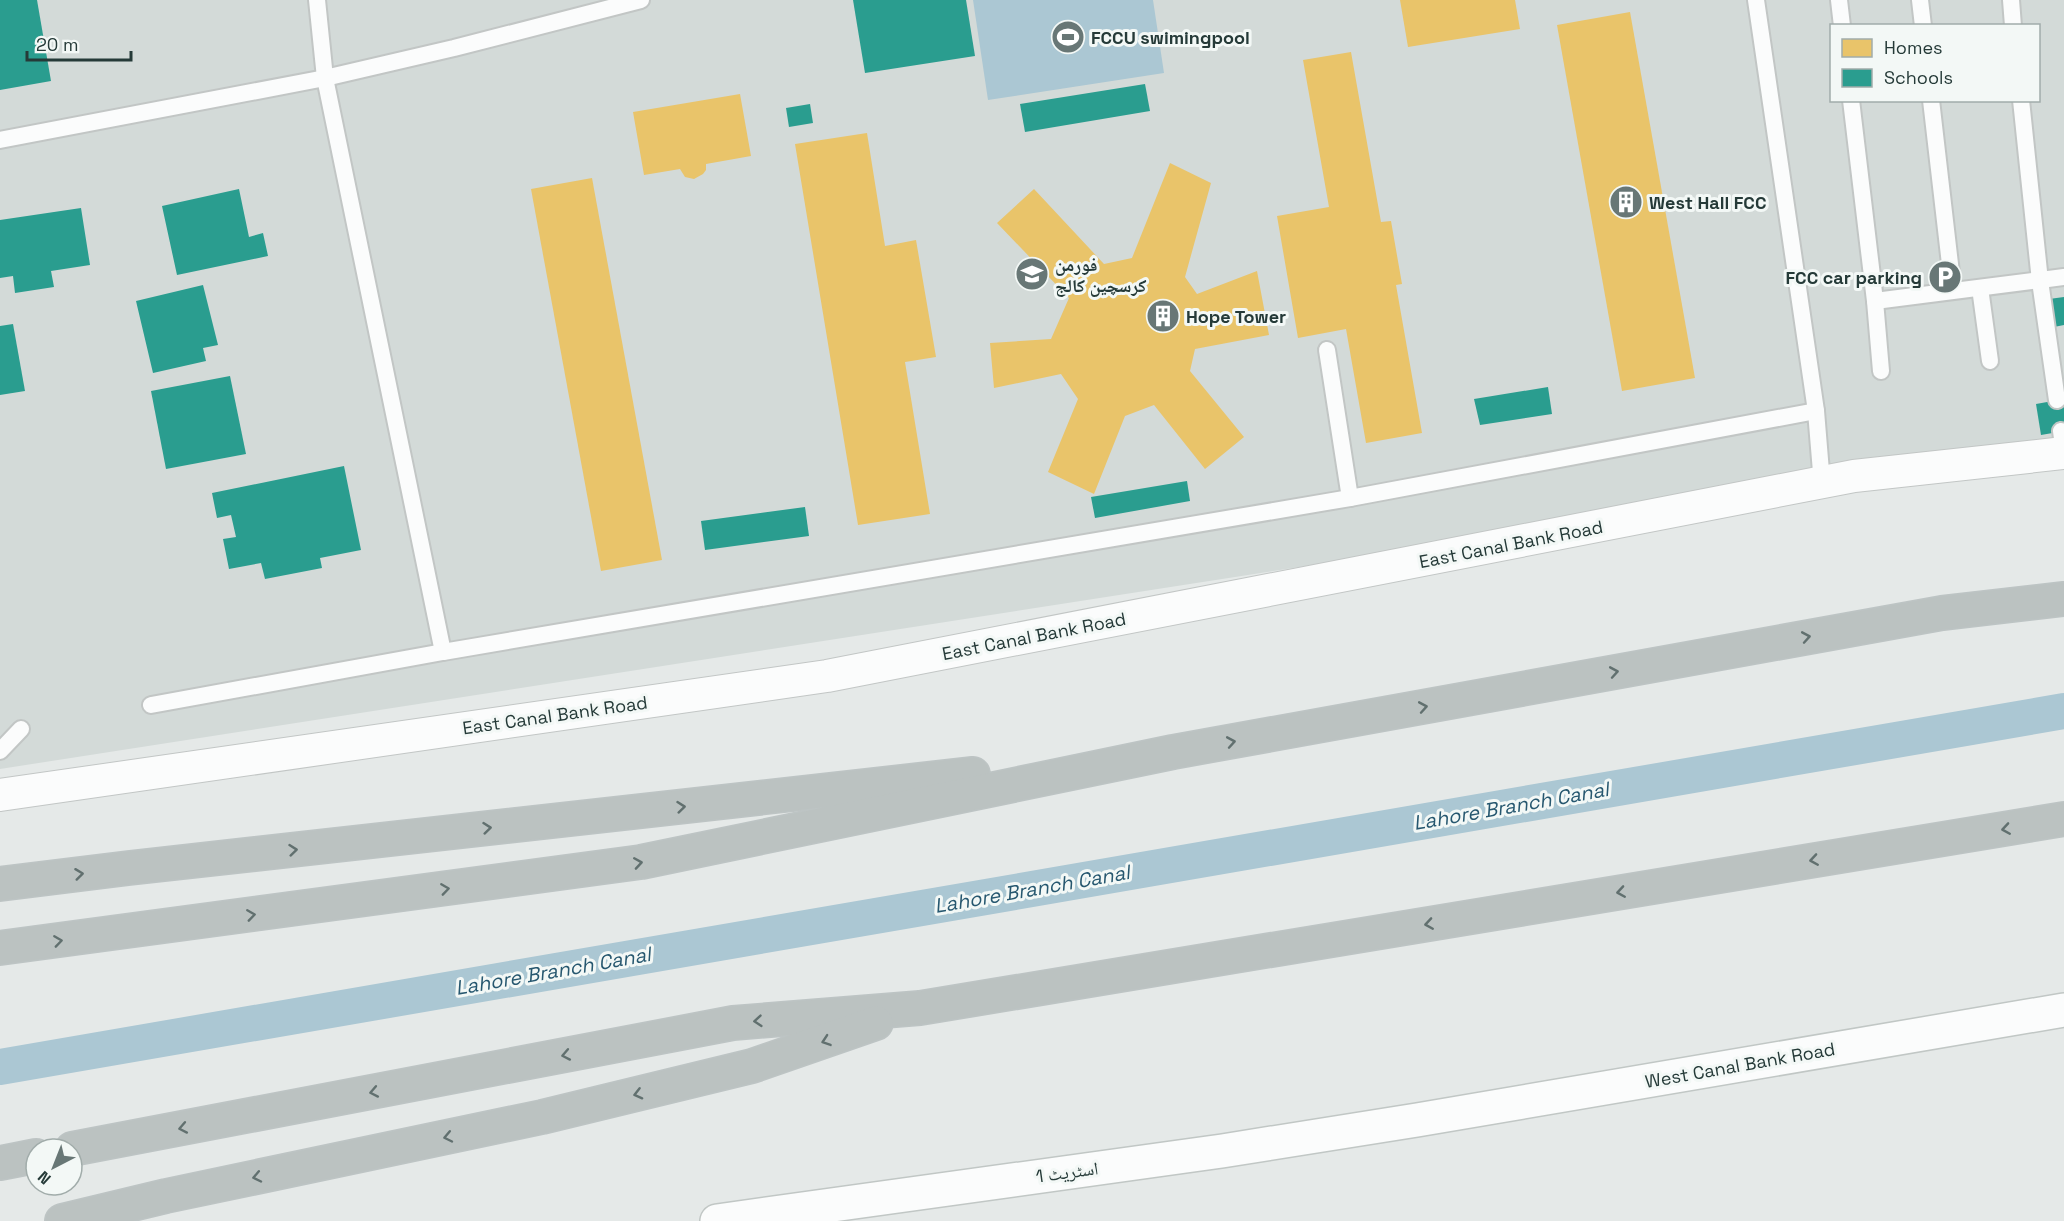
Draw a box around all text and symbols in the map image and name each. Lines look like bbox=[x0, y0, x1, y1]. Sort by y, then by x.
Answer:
sports icon: FCCU swimingpool bbox=[1050, 19, 1086, 55]
scale bar bbox=[27, 24, 130, 62]
legend bbox=[1830, 24, 2040, 102]
place label: FCCU swimingpool bbox=[1091, 26, 1250, 49]
text: 20 m bbox=[36, 33, 79, 56]
text: Homes bbox=[1884, 36, 1943, 59]
text: Schools bbox=[1884, 66, 1953, 89]
building icon: West Hall FCC bbox=[1608, 184, 1644, 220]
place label: West Hall FCC bbox=[1649, 191, 1767, 214]
place label: فورمن کرسچین کالج bbox=[1055, 253, 1146, 298]
school or university icon: فورمن کرسچین کالج bbox=[1014, 256, 1050, 292]
parking icon: FCC car parking bbox=[1927, 259, 1963, 295]
place label: FCC car parking bbox=[1786, 266, 1922, 289]
building icon: Hope Tower bbox=[1145, 298, 1181, 334]
place label: Hope Tower bbox=[1186, 305, 1286, 328]
street label: East Canal Bank Road bbox=[1417, 515, 1605, 573]
street label: East Canal Bank Road bbox=[940, 607, 1128, 665]
one-way arrow bbox=[1801, 631, 1811, 644]
one-way arrow bbox=[1609, 666, 1619, 679]
street label: East Canal Bank Road bbox=[461, 691, 649, 739]
one-way arrow bbox=[1417, 701, 1427, 714]
one-way arrow bbox=[1226, 736, 1235, 748]
water label: Lahore Branch Canal bbox=[1411, 776, 1613, 836]
one-way arrow bbox=[677, 801, 686, 813]
one-way arrow bbox=[483, 822, 492, 835]
one-way arrow bbox=[2002, 822, 2011, 834]
one-way arrow bbox=[289, 844, 298, 856]
one-way arrow bbox=[1809, 854, 1819, 866]
one-way arrow bbox=[633, 857, 642, 869]
water label: Lahore Branch Canal bbox=[932, 859, 1134, 919]
one-way arrow bbox=[74, 868, 83, 881]
one-way arrow bbox=[440, 883, 449, 895]
one-way arrow bbox=[1617, 885, 1627, 898]
one-way arrow bbox=[247, 909, 256, 921]
one-way arrow bbox=[1424, 917, 1434, 930]
one-way arrow bbox=[53, 935, 63, 947]
water label: Lahore Branch Canal bbox=[453, 941, 655, 1001]
one-way arrow bbox=[753, 1014, 762, 1027]
one-way arrow bbox=[821, 1033, 831, 1046]
street label: West Canal Bank Road bbox=[1643, 1037, 1837, 1093]
one-way arrow bbox=[561, 1048, 571, 1061]
one-way arrow bbox=[369, 1085, 379, 1098]
one-way arrow bbox=[633, 1086, 643, 1099]
one-way arrow bbox=[178, 1121, 188, 1134]
one-way arrow bbox=[443, 1129, 453, 1142]
north arrow bbox=[24, 1137, 84, 1197]
street label: اسٹریٹ 1 bbox=[1034, 1156, 1100, 1188]
text: N bbox=[33, 1166, 55, 1189]
one-way arrow bbox=[252, 1170, 262, 1183]

